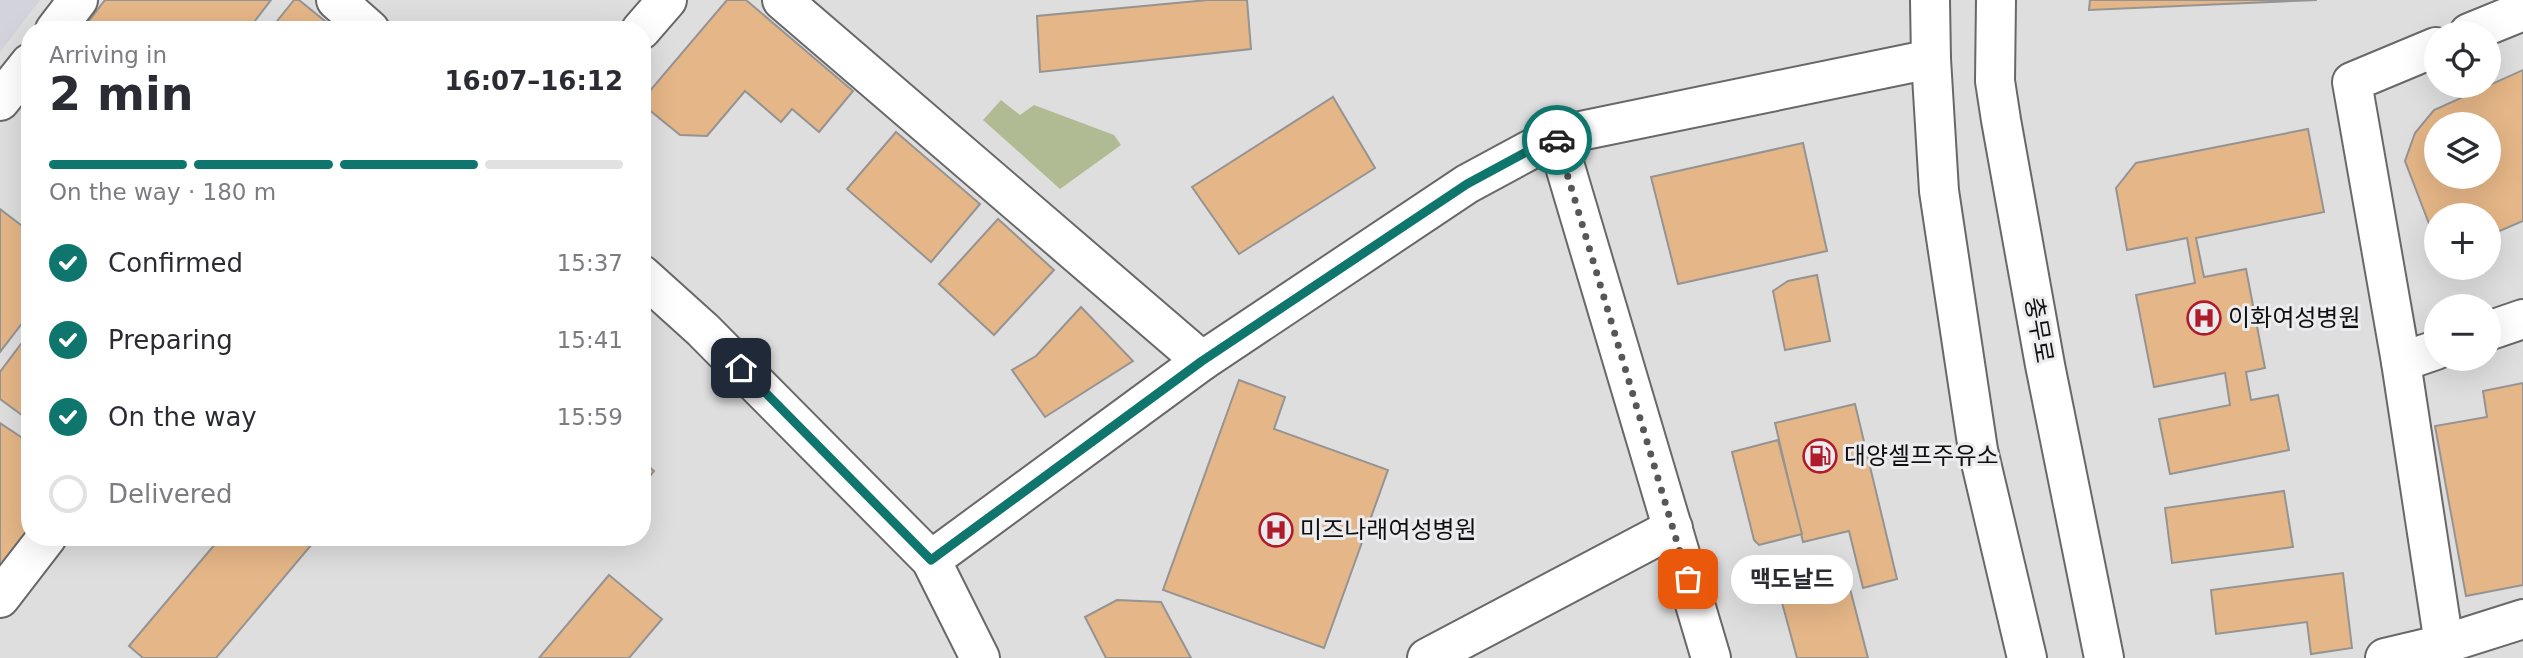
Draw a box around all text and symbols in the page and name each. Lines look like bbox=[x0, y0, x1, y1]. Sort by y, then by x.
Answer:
map controls bbox=[2424, 21, 2501, 371]
button: locate bbox=[2424, 21, 2501, 98]
text: Arriving in bbox=[49, 42, 167, 68]
text: 16:07–16:12 bbox=[444, 66, 623, 96]
text: 2 min bbox=[49, 67, 193, 121]
courier bbox=[1522, 105, 1592, 175]
button: layers bbox=[2424, 112, 2501, 189]
icon: car bbox=[1538, 121, 1576, 159]
text: On the way · 180 m bbox=[49, 179, 276, 205]
button: + bbox=[2424, 203, 2501, 280]
icon: check bbox=[49, 244, 87, 282]
text: Confirmed bbox=[108, 248, 243, 278]
text: 15:37 bbox=[557, 250, 623, 276]
button: − bbox=[2424, 294, 2501, 371]
street label: 충무로 bbox=[2019, 295, 2059, 365]
hospital icon: 이화여성병원 bbox=[2185, 299, 2223, 337]
place label: 이화여성병원 bbox=[2228, 304, 2360, 332]
icon: check bbox=[49, 321, 87, 359]
text: Preparing bbox=[108, 325, 233, 355]
text: 15:41 bbox=[557, 327, 623, 353]
pin bbox=[711, 338, 771, 398]
icon: home bbox=[722, 349, 760, 387]
icon: check bbox=[49, 398, 87, 436]
text: On the way bbox=[108, 402, 257, 432]
text: 15:59 bbox=[557, 404, 623, 430]
fuel station icon: 대양셀프주유소 bbox=[1801, 437, 1839, 475]
place label: 대양셀프주유소 bbox=[1844, 442, 1999, 470]
text: Delivered bbox=[108, 479, 232, 509]
hospital icon: 미즈나래여성병원 bbox=[1257, 511, 1295, 549]
place label: 미즈나래여성병원 bbox=[1300, 516, 1477, 544]
pin bbox=[1658, 549, 1718, 609]
callout: 맥도날드 bbox=[1730, 554, 1852, 604]
icon: bag bbox=[1669, 560, 1707, 598]
text: 맥도날드 bbox=[1750, 566, 1834, 592]

